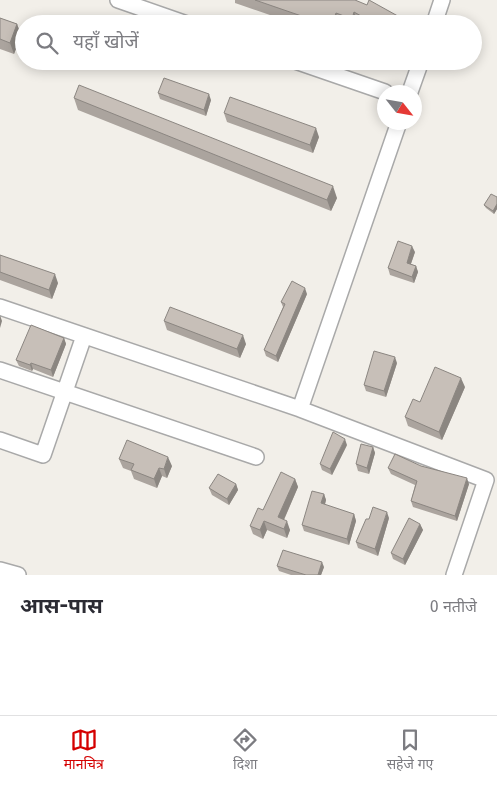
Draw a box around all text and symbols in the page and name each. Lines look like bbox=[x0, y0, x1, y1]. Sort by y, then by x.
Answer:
search box bbox=[15, 15, 482, 70]
icon: search bbox=[33, 29, 61, 57]
text: यहाँ खोजें bbox=[73, 30, 139, 53]
north arrow bbox=[377, 85, 422, 130]
text: आस-पास bbox=[20, 593, 103, 619]
text: 0 नतीजे bbox=[430, 597, 477, 616]
tab: मानचित्र bbox=[64, 726, 104, 775]
tab: दिशा bbox=[231, 726, 259, 775]
tab: सहेजे गए bbox=[387, 726, 433, 775]

